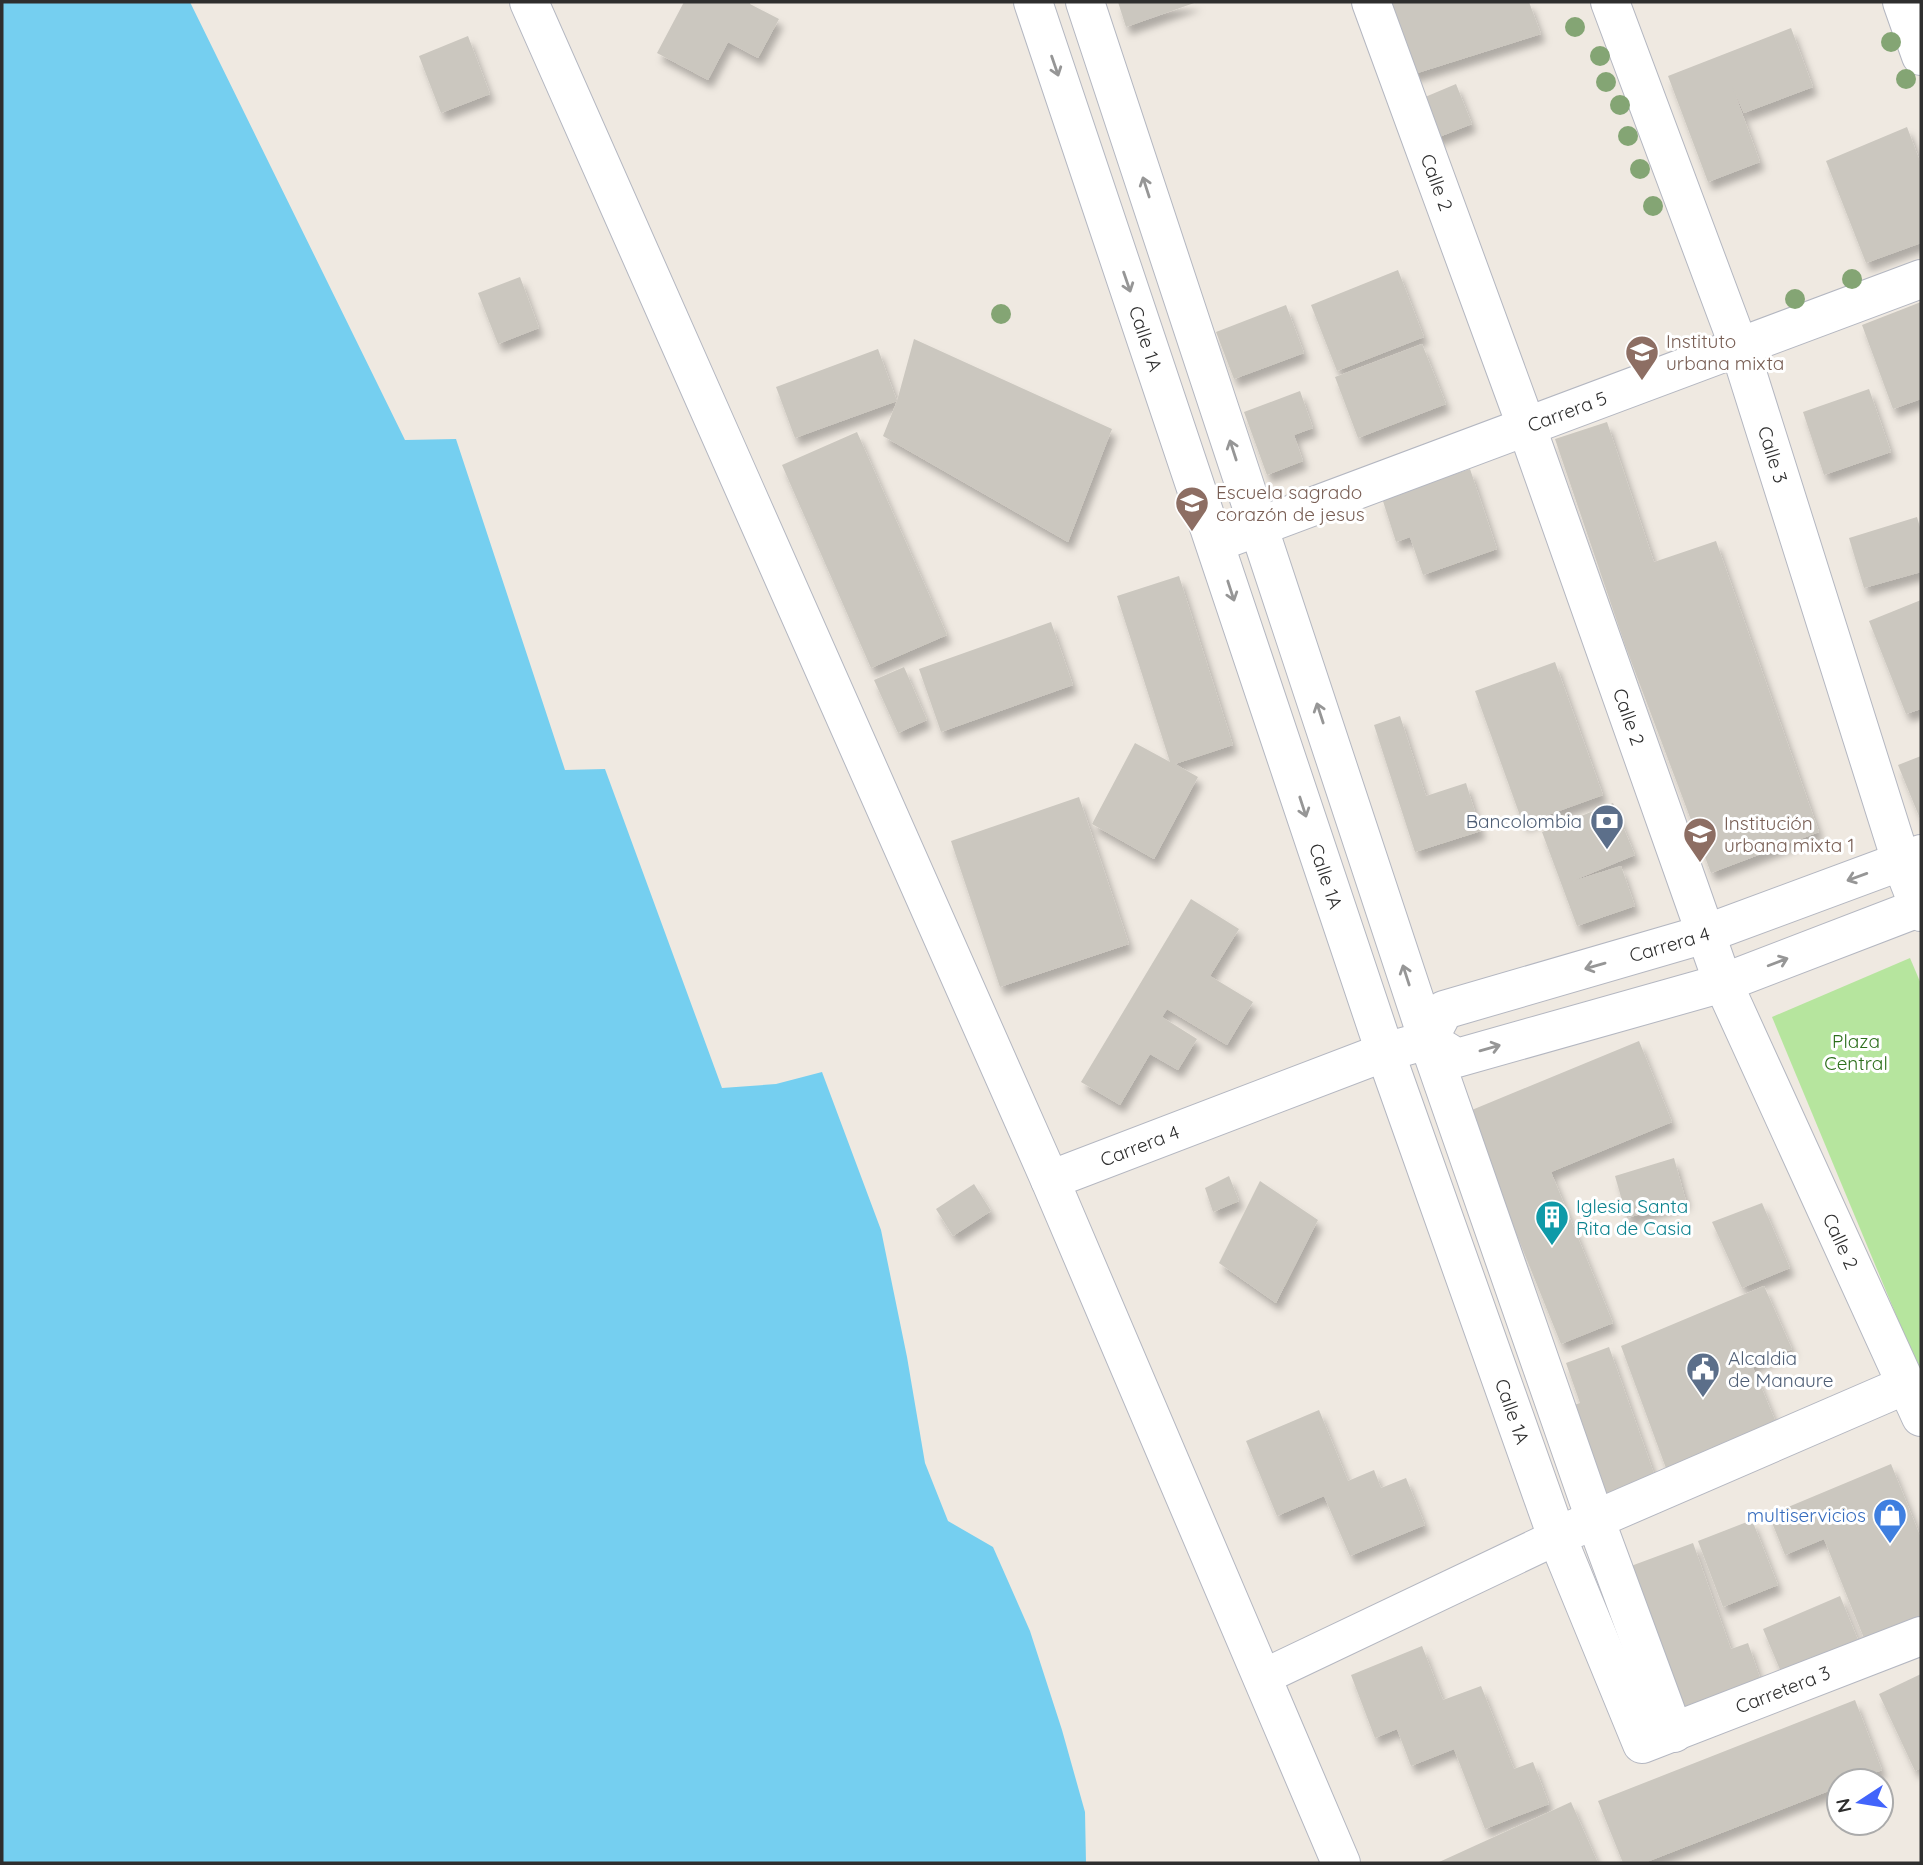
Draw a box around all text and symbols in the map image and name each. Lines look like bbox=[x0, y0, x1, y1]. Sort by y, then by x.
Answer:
one-way arrow bbox=[1049, 55, 1062, 77]
street label: Calle 2 bbox=[1416, 150, 1458, 214]
one-way arrow bbox=[1139, 177, 1151, 199]
one-way arrow bbox=[1121, 271, 1134, 293]
street label: Calle 1A bbox=[1124, 303, 1168, 375]
place label: Instituto urbana mixta bbox=[1666, 329, 1784, 375]
school or university icon: Instituto urbana mixta bbox=[1623, 333, 1661, 382]
street label: Carrera 5 bbox=[1524, 386, 1610, 437]
street label: Calle 3 bbox=[1753, 423, 1793, 486]
one-way arrow bbox=[1226, 439, 1239, 461]
place label: Escuela sagrado corazón de jesus bbox=[1216, 480, 1365, 526]
school or university icon: Escuela sagrado corazón de jesus bbox=[1173, 484, 1211, 533]
one-way arrow bbox=[1225, 579, 1238, 601]
street label: Calle 2 bbox=[1608, 685, 1650, 749]
one-way arrow bbox=[1312, 702, 1325, 724]
one-way arrow bbox=[1297, 795, 1310, 817]
bank icon: Bancolombia bbox=[1588, 802, 1626, 851]
place label: Bancolombia bbox=[1466, 809, 1582, 833]
place label: Institución urbana mixta 1 bbox=[1724, 811, 1855, 857]
school or university icon: Institución urbana mixta 1 bbox=[1681, 815, 1719, 864]
street label: Calle 1A bbox=[1304, 840, 1348, 912]
one-way arrow bbox=[1847, 872, 1869, 884]
street label: Carrera 4 bbox=[1626, 921, 1713, 967]
one-way arrow bbox=[1766, 954, 1788, 967]
one-way arrow bbox=[1585, 960, 1607, 973]
one-way arrow bbox=[1399, 964, 1412, 986]
park label: Plaza Central bbox=[1824, 1029, 1888, 1075]
one-way arrow bbox=[1478, 1041, 1500, 1054]
street label: Carrera 4 bbox=[1097, 1120, 1183, 1172]
place label: Iglesia Santa Rita de Casia bbox=[1576, 1194, 1692, 1240]
building icon: Iglesia Santa Rita de Casia bbox=[1533, 1198, 1571, 1247]
street label: Calle 2 bbox=[1818, 1209, 1864, 1273]
place label: Alcaldia de Manaure bbox=[1728, 1346, 1833, 1392]
public building icon: Alcaldia de Manaure bbox=[1684, 1350, 1722, 1399]
street label: Calle 1A bbox=[1490, 1375, 1535, 1447]
shop icon: multiservicios bbox=[1871, 1496, 1909, 1545]
place label: multiservicios bbox=[1747, 1503, 1866, 1527]
street label: Carretera 3 bbox=[1732, 1660, 1834, 1719]
north arrow bbox=[1825, 1767, 1895, 1837]
text: N bbox=[1830, 1796, 1857, 1815]

